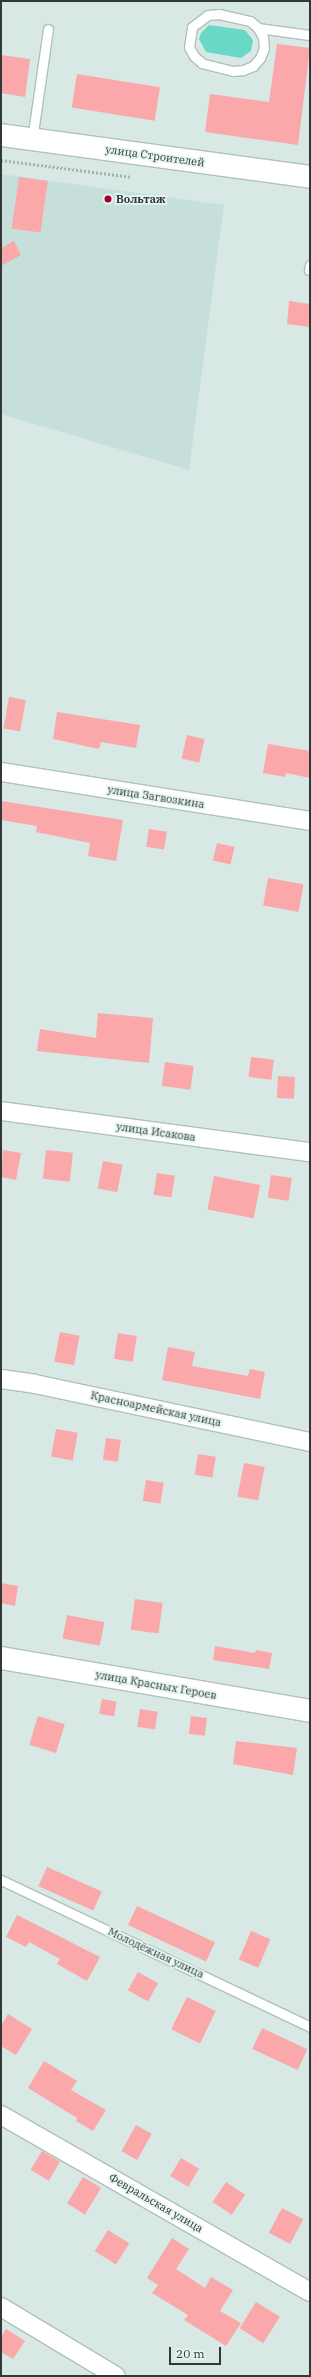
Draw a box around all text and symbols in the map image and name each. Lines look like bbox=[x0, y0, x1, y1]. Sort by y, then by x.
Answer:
street label: улица Строителей bbox=[105, 143, 205, 169]
place label: Вольтаж bbox=[116, 192, 165, 206]
marker: Вольтаж bbox=[103, 194, 113, 204]
street label: улица Загвозкина bbox=[107, 783, 205, 811]
street label: улица Исакова bbox=[115, 1120, 197, 1144]
street label: Красноармейская улица bbox=[89, 1389, 223, 1429]
street label: улица Красных Героев bbox=[94, 1668, 218, 1702]
street label: Молодёжная улица bbox=[106, 1925, 206, 1981]
street label: Февральская улица bbox=[107, 2171, 205, 2235]
scale bar bbox=[171, 2339, 223, 2365]
text: 20 m bbox=[176, 2346, 205, 2361]

